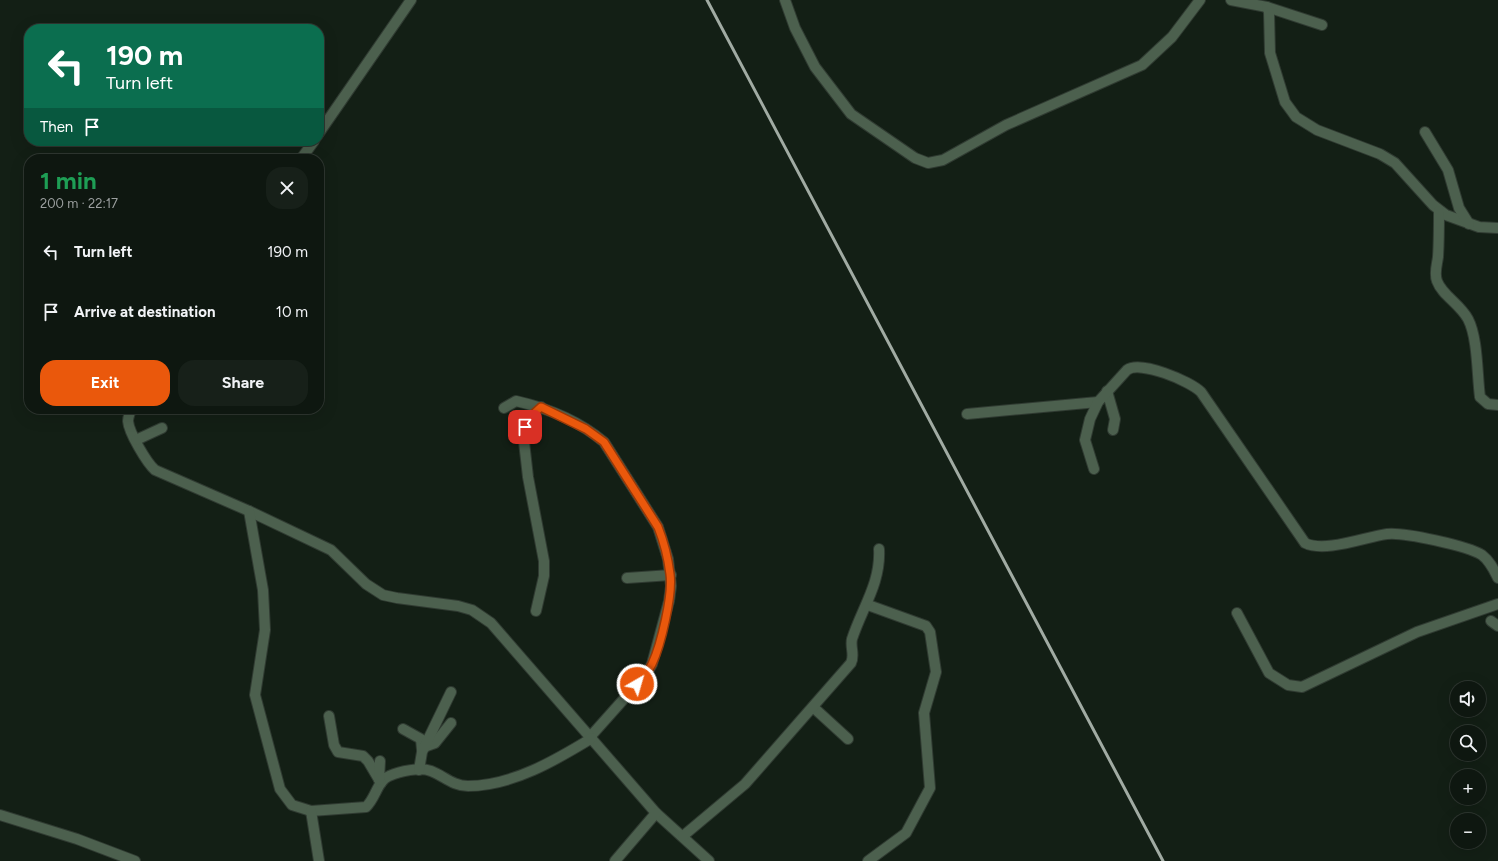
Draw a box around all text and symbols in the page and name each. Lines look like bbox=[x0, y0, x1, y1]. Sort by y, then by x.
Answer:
text: 190 m bbox=[106, 38, 183, 72]
icon: left bbox=[40, 40, 92, 92]
text: Turn left bbox=[106, 72, 173, 94]
icon: arrive bbox=[81, 116, 103, 138]
text: Then bbox=[40, 118, 73, 136]
text: 1 min bbox=[40, 166, 97, 195]
button: close bbox=[266, 167, 308, 209]
text: 200 m · 22:17 bbox=[40, 196, 118, 211]
icon: left bbox=[40, 241, 62, 263]
text: Turn left bbox=[74, 243, 132, 261]
text: 190 m bbox=[267, 243, 308, 261]
icon: arrive bbox=[40, 301, 62, 323]
text: Arrive at destination bbox=[74, 303, 215, 321]
text: 10 m bbox=[276, 303, 308, 321]
button: Exit bbox=[40, 360, 170, 406]
button: Share bbox=[178, 360, 308, 406]
pin bbox=[508, 410, 542, 444]
icon: arrive bbox=[514, 416, 536, 438]
position arrow bbox=[616, 663, 658, 705]
map controls bbox=[1450, 681, 1486, 849]
button: sound bbox=[1450, 681, 1486, 717]
button: search bbox=[1450, 725, 1486, 761]
button: + bbox=[1450, 769, 1486, 805]
button: − bbox=[1450, 813, 1486, 849]

